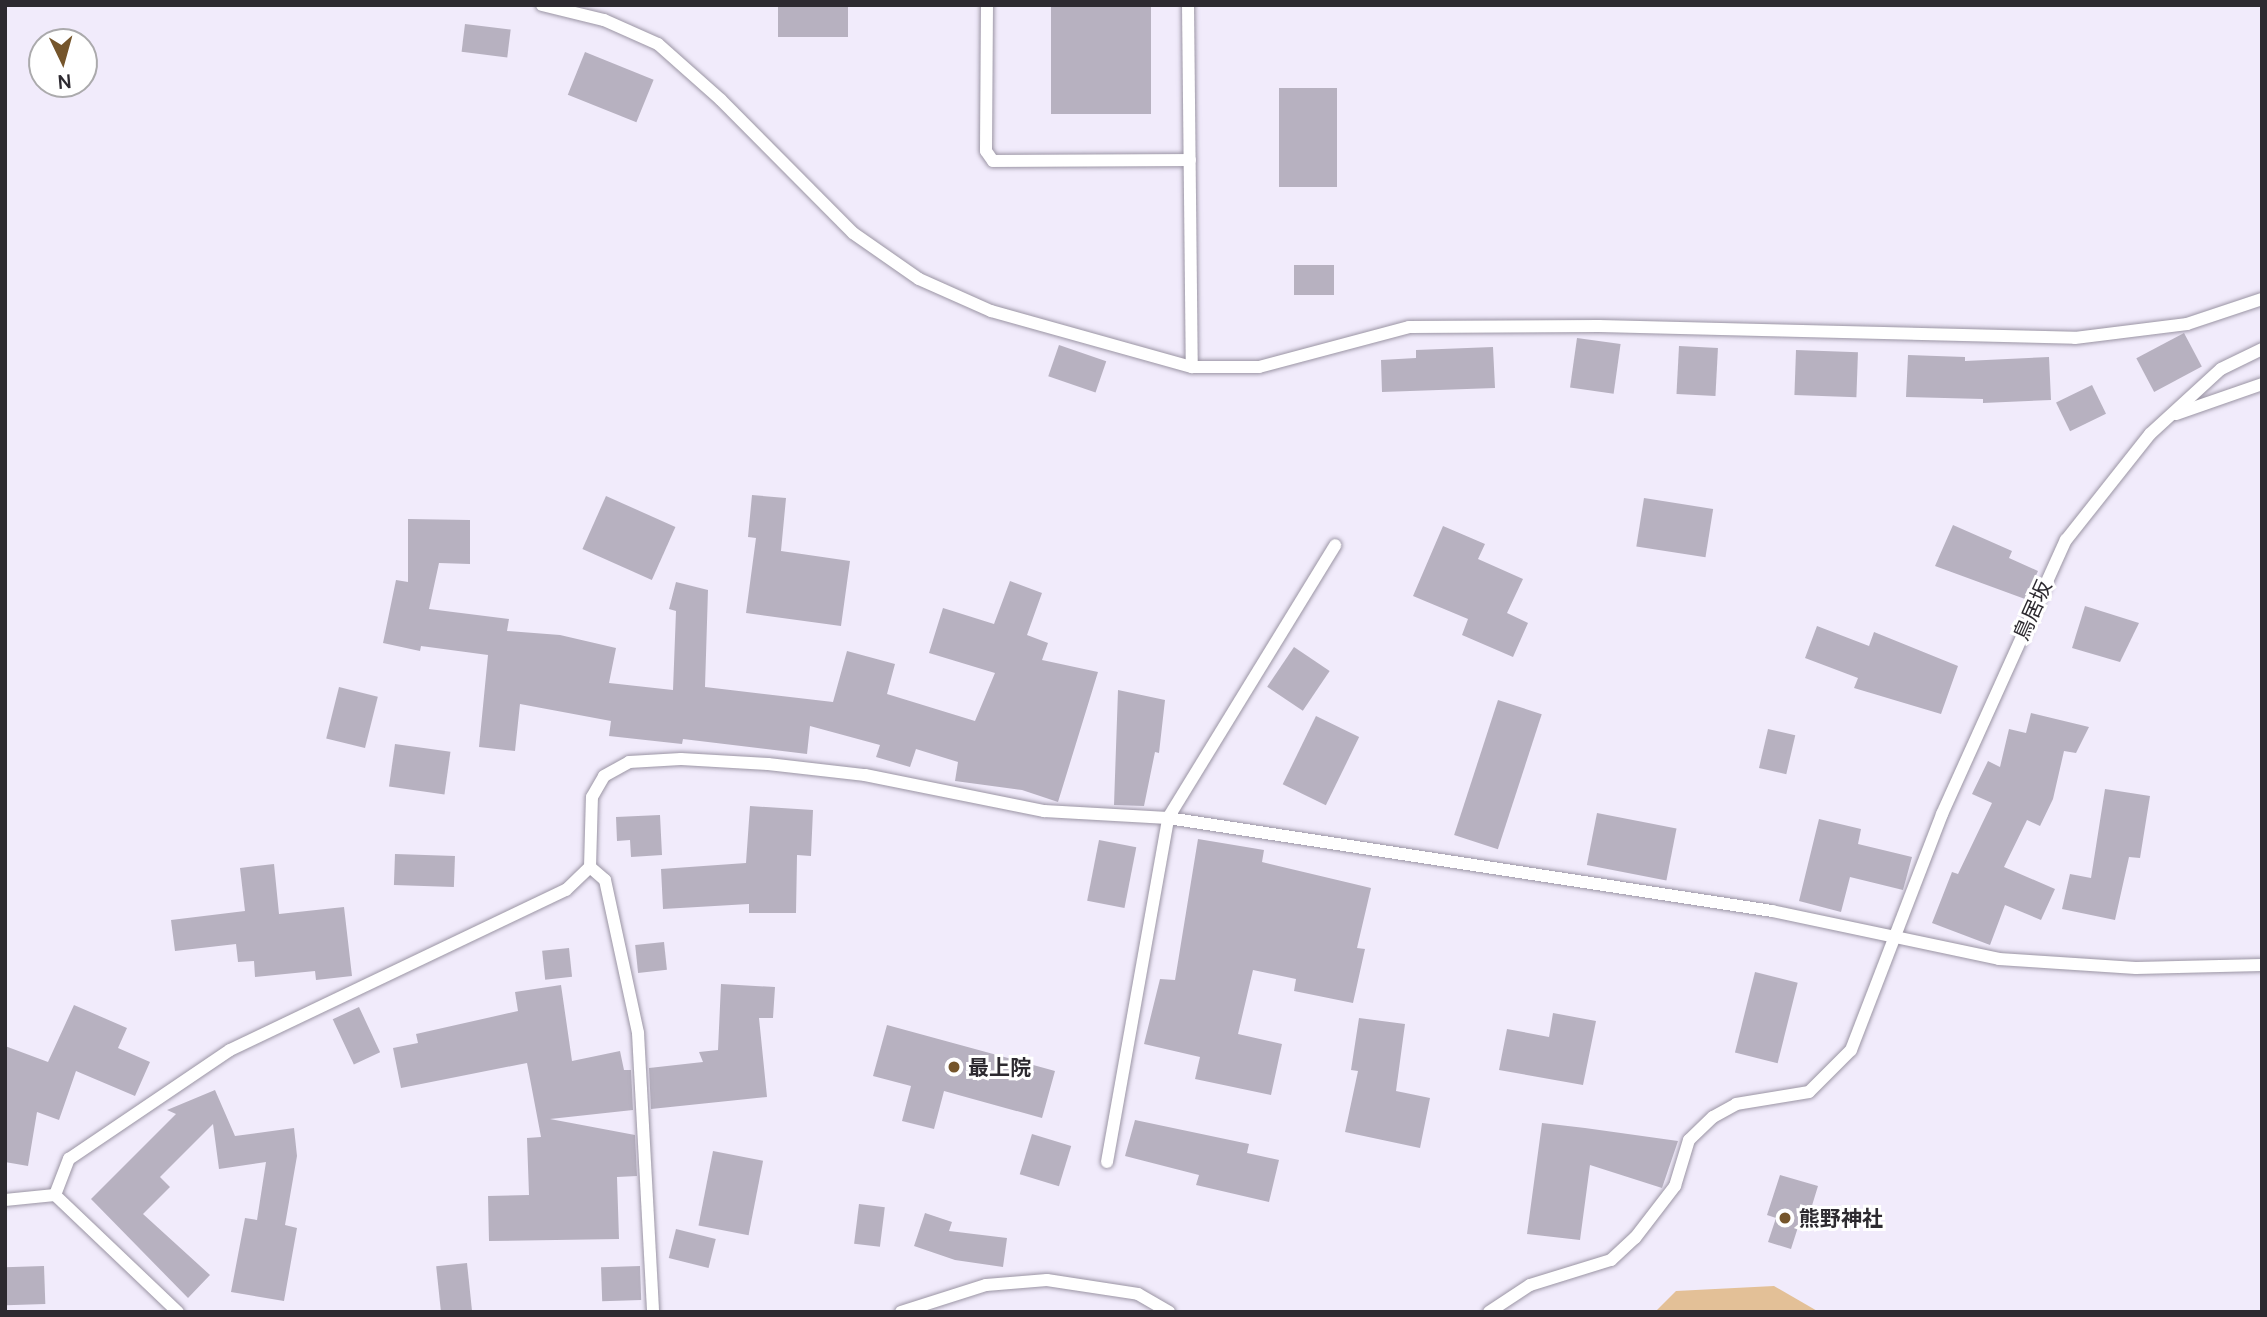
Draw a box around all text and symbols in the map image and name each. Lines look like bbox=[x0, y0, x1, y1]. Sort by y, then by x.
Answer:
north arrow bbox=[28, 28, 98, 98]
text: N bbox=[57, 68, 73, 95]
street label: 鳥居坂 bbox=[2008, 576, 2056, 644]
place label: 最上院 bbox=[968, 1054, 1031, 1080]
marker: 最上院 bbox=[946, 1059, 962, 1075]
place label: 熊野神社 bbox=[1799, 1205, 1883, 1231]
marker: 熊野神社 bbox=[1777, 1210, 1793, 1226]

